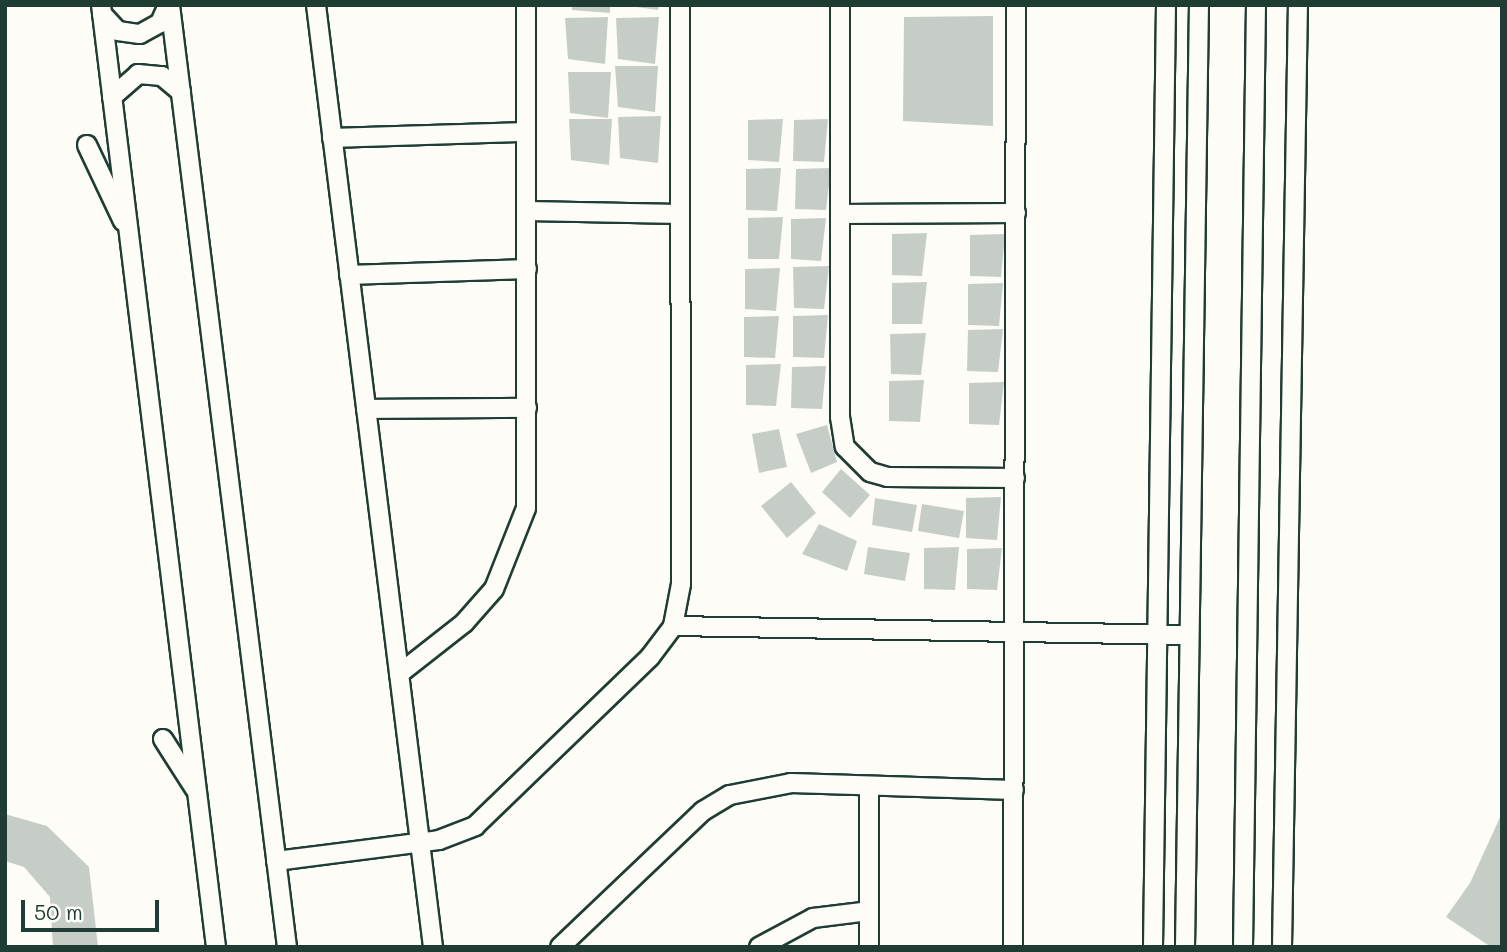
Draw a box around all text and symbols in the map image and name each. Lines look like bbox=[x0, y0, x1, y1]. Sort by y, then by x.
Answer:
scale bar bbox=[24, 886, 163, 930]
text: 50 m bbox=[34, 898, 83, 925]

